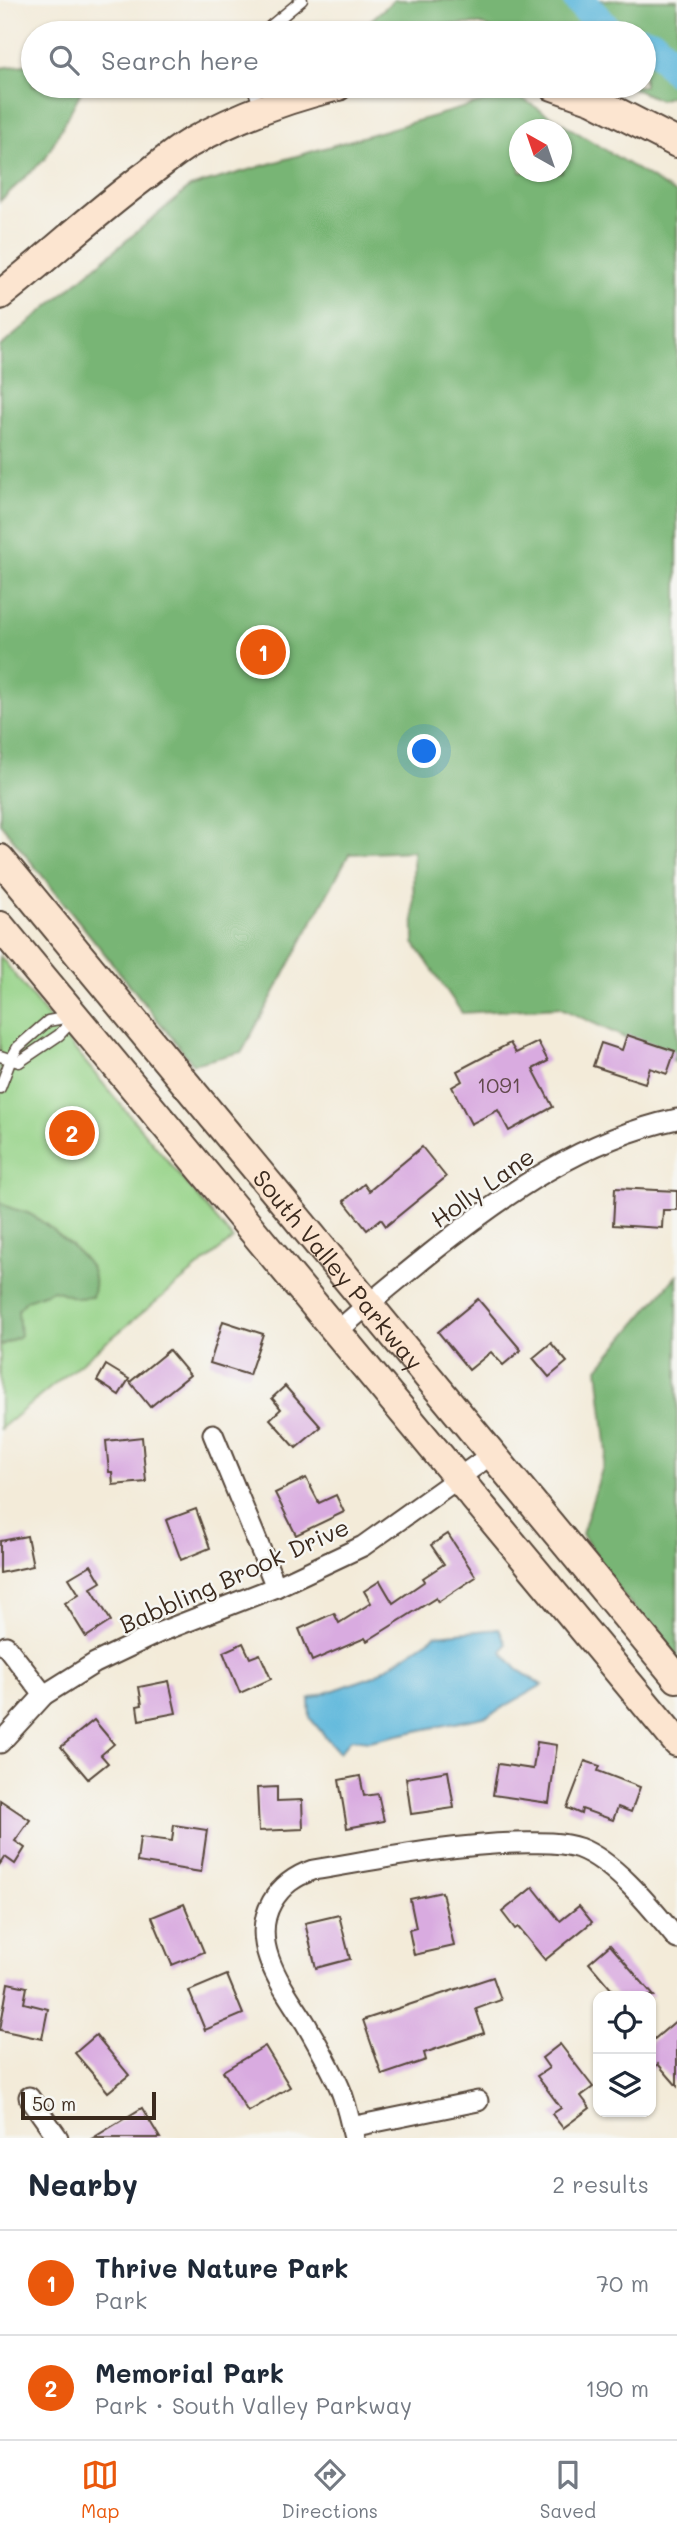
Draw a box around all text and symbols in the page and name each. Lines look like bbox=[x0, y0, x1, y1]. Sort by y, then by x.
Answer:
search box bbox=[21, 21, 656, 98]
icon: search bbox=[45, 41, 83, 79]
text: Search here bbox=[101, 43, 259, 77]
north arrow bbox=[509, 119, 572, 182]
pin: 1 bbox=[240, 626, 286, 678]
your location bbox=[407, 734, 441, 768]
house number: 1091 bbox=[477, 1071, 521, 1098]
pin: 2 bbox=[49, 1107, 95, 1159]
street label: Holly Lane bbox=[424, 1140, 540, 1234]
street label: South Valley Parkway bbox=[247, 1163, 431, 1376]
street label: Babbling Brook Drive bbox=[114, 1510, 354, 1640]
map controls bbox=[593, 1991, 656, 2117]
button: locate bbox=[593, 1991, 656, 2054]
button: layers bbox=[593, 2054, 656, 2117]
scale bar bbox=[21, 2089, 156, 2121]
text: 50 m bbox=[32, 2091, 76, 2116]
text: Nearby bbox=[28, 2164, 138, 2204]
text: 2 results bbox=[552, 2169, 649, 2199]
text: Thrive Nature Park bbox=[95, 2251, 349, 2285]
text: 1 bbox=[46, 2268, 56, 2298]
text: 70 m bbox=[596, 2268, 649, 2298]
text: Park bbox=[95, 2285, 147, 2315]
text: Memorial Park bbox=[95, 2356, 284, 2390]
text: 2 bbox=[45, 2373, 57, 2403]
text: 190 m bbox=[585, 2373, 649, 2403]
text: Park · South Valley Parkway bbox=[95, 2390, 412, 2420]
tab: Map bbox=[81, 2456, 120, 2523]
tab: Directions bbox=[281, 2456, 378, 2523]
tab: Saved bbox=[540, 2456, 596, 2523]

